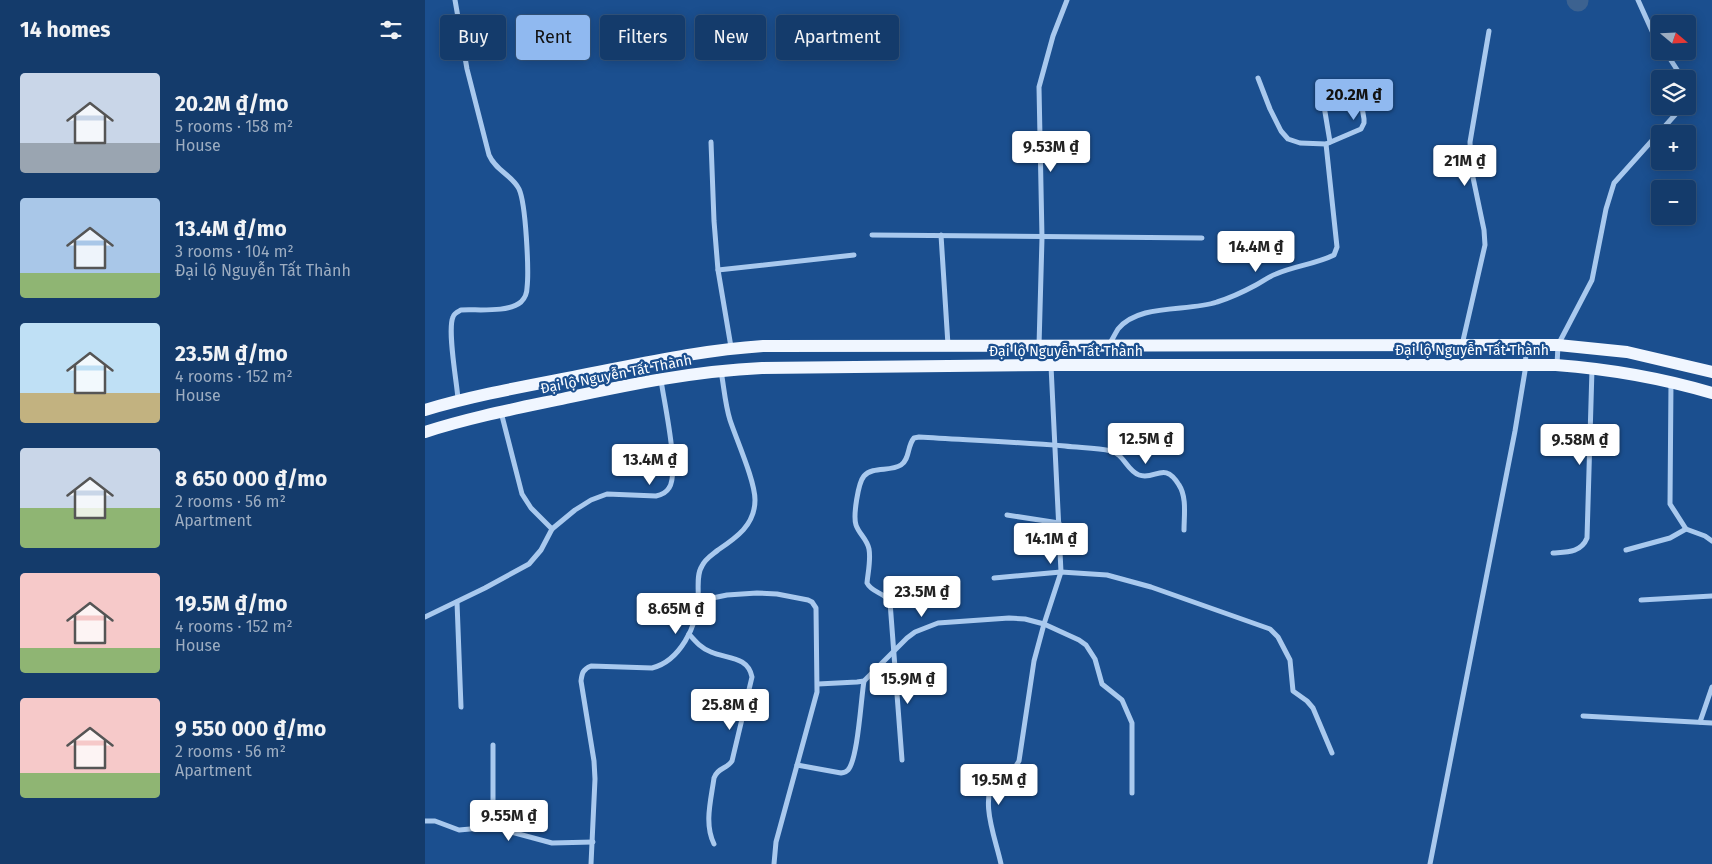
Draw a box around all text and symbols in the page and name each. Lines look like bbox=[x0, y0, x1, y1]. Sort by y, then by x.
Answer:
chip: Buy bbox=[440, 15, 506, 60]
chip: Rent bbox=[516, 15, 590, 60]
chip: Filters bbox=[600, 15, 685, 60]
chip: New bbox=[695, 15, 766, 60]
chip: Apartment bbox=[776, 15, 899, 60]
north arrow bbox=[1651, 15, 1696, 60]
map controls bbox=[1651, 15, 1696, 225]
icon: filters bbox=[377, 16, 405, 44]
text: 14 homes bbox=[20, 17, 110, 43]
button: layers bbox=[1651, 70, 1696, 115]
pin: 20.2M ₫ bbox=[1308, 78, 1400, 121]
text: 20.2M ₫ bbox=[1326, 85, 1382, 104]
text: 20.2M ₫/mo bbox=[175, 91, 289, 117]
icon: home bbox=[60, 93, 120, 153]
text: 5 rooms · 158 m² bbox=[175, 117, 293, 136]
button: + bbox=[1651, 125, 1696, 170]
pin: 9.53M ₫ bbox=[1005, 130, 1097, 173]
text: House bbox=[175, 136, 221, 155]
text: 9.53M ₫ bbox=[1023, 137, 1079, 156]
pin: 21M ₫ bbox=[1430, 144, 1500, 187]
text: 21M ₫ bbox=[1444, 151, 1486, 170]
button: − bbox=[1651, 180, 1696, 225]
text: 13.4M ₫/mo bbox=[175, 216, 287, 242]
icon: home bbox=[60, 218, 120, 278]
pin: 14.4M ₫ bbox=[1210, 230, 1302, 273]
text: 14.4M ₫ bbox=[1228, 237, 1284, 256]
text: 3 rooms · 104 m² bbox=[175, 242, 294, 261]
text: Đại lộ Nguyễn Tất Thành bbox=[175, 261, 351, 280]
text: 23.5M ₫/mo bbox=[175, 341, 288, 367]
street label: Đại lộ Nguyễn Tất Thành bbox=[1395, 341, 1549, 359]
street label: Đại lộ Nguyễn Tất Thành bbox=[989, 342, 1143, 360]
icon: home bbox=[60, 343, 120, 403]
street label: Đại lộ Nguyễn Tất Thành bbox=[539, 350, 693, 398]
text: 4 rooms · 152 m² bbox=[175, 367, 293, 386]
text: House bbox=[175, 386, 221, 405]
pin: 12.5M ₫ bbox=[1100, 422, 1192, 465]
pin: 9.58M ₫ bbox=[1534, 424, 1626, 466]
text: 12.5M ₫ bbox=[1119, 429, 1173, 448]
text: 9.58M ₫ bbox=[1552, 430, 1608, 449]
pin: 13.4M ₫ bbox=[604, 444, 696, 486]
text: 13.4M ₫ bbox=[623, 450, 677, 469]
text: 8 650 000 ₫/mo bbox=[175, 466, 327, 492]
icon: home bbox=[60, 468, 120, 528]
text: 2 rooms · 56 m² bbox=[175, 492, 286, 511]
text: Apartment bbox=[175, 511, 252, 530]
pin: 14.1M ₫ bbox=[1005, 522, 1097, 565]
text: 14.1M ₫ bbox=[1025, 529, 1077, 548]
pin: 23.5M ₫ bbox=[876, 576, 968, 618]
text: 23.5M ₫ bbox=[894, 582, 950, 601]
text: 19.5M ₫/mo bbox=[175, 591, 288, 617]
pin: 8.65M ₫ bbox=[630, 592, 722, 635]
icon: home bbox=[60, 593, 120, 653]
text: 8.65M ₫ bbox=[648, 599, 704, 618]
text: 4 rooms · 152 m² bbox=[175, 617, 293, 636]
text: House bbox=[175, 636, 221, 655]
pin: 15.9M ₫ bbox=[862, 662, 954, 705]
text: 15.9M ₫ bbox=[881, 669, 935, 688]
pin: 25.8M ₫ bbox=[684, 688, 776, 731]
text: 25.8M ₫ bbox=[702, 695, 758, 714]
text: 9 550 000 ₫/mo bbox=[175, 716, 326, 742]
icon: home bbox=[60, 718, 120, 778]
text: 2 rooms · 56 m² bbox=[175, 742, 286, 761]
text: Apartment bbox=[175, 761, 252, 780]
pin: 19.5M ₫ bbox=[953, 764, 1045, 806]
text: 19.5M ₫ bbox=[971, 770, 1027, 789]
pin: 9.55M ₫ bbox=[463, 800, 555, 842]
text: 9.55M ₫ bbox=[481, 806, 537, 825]

